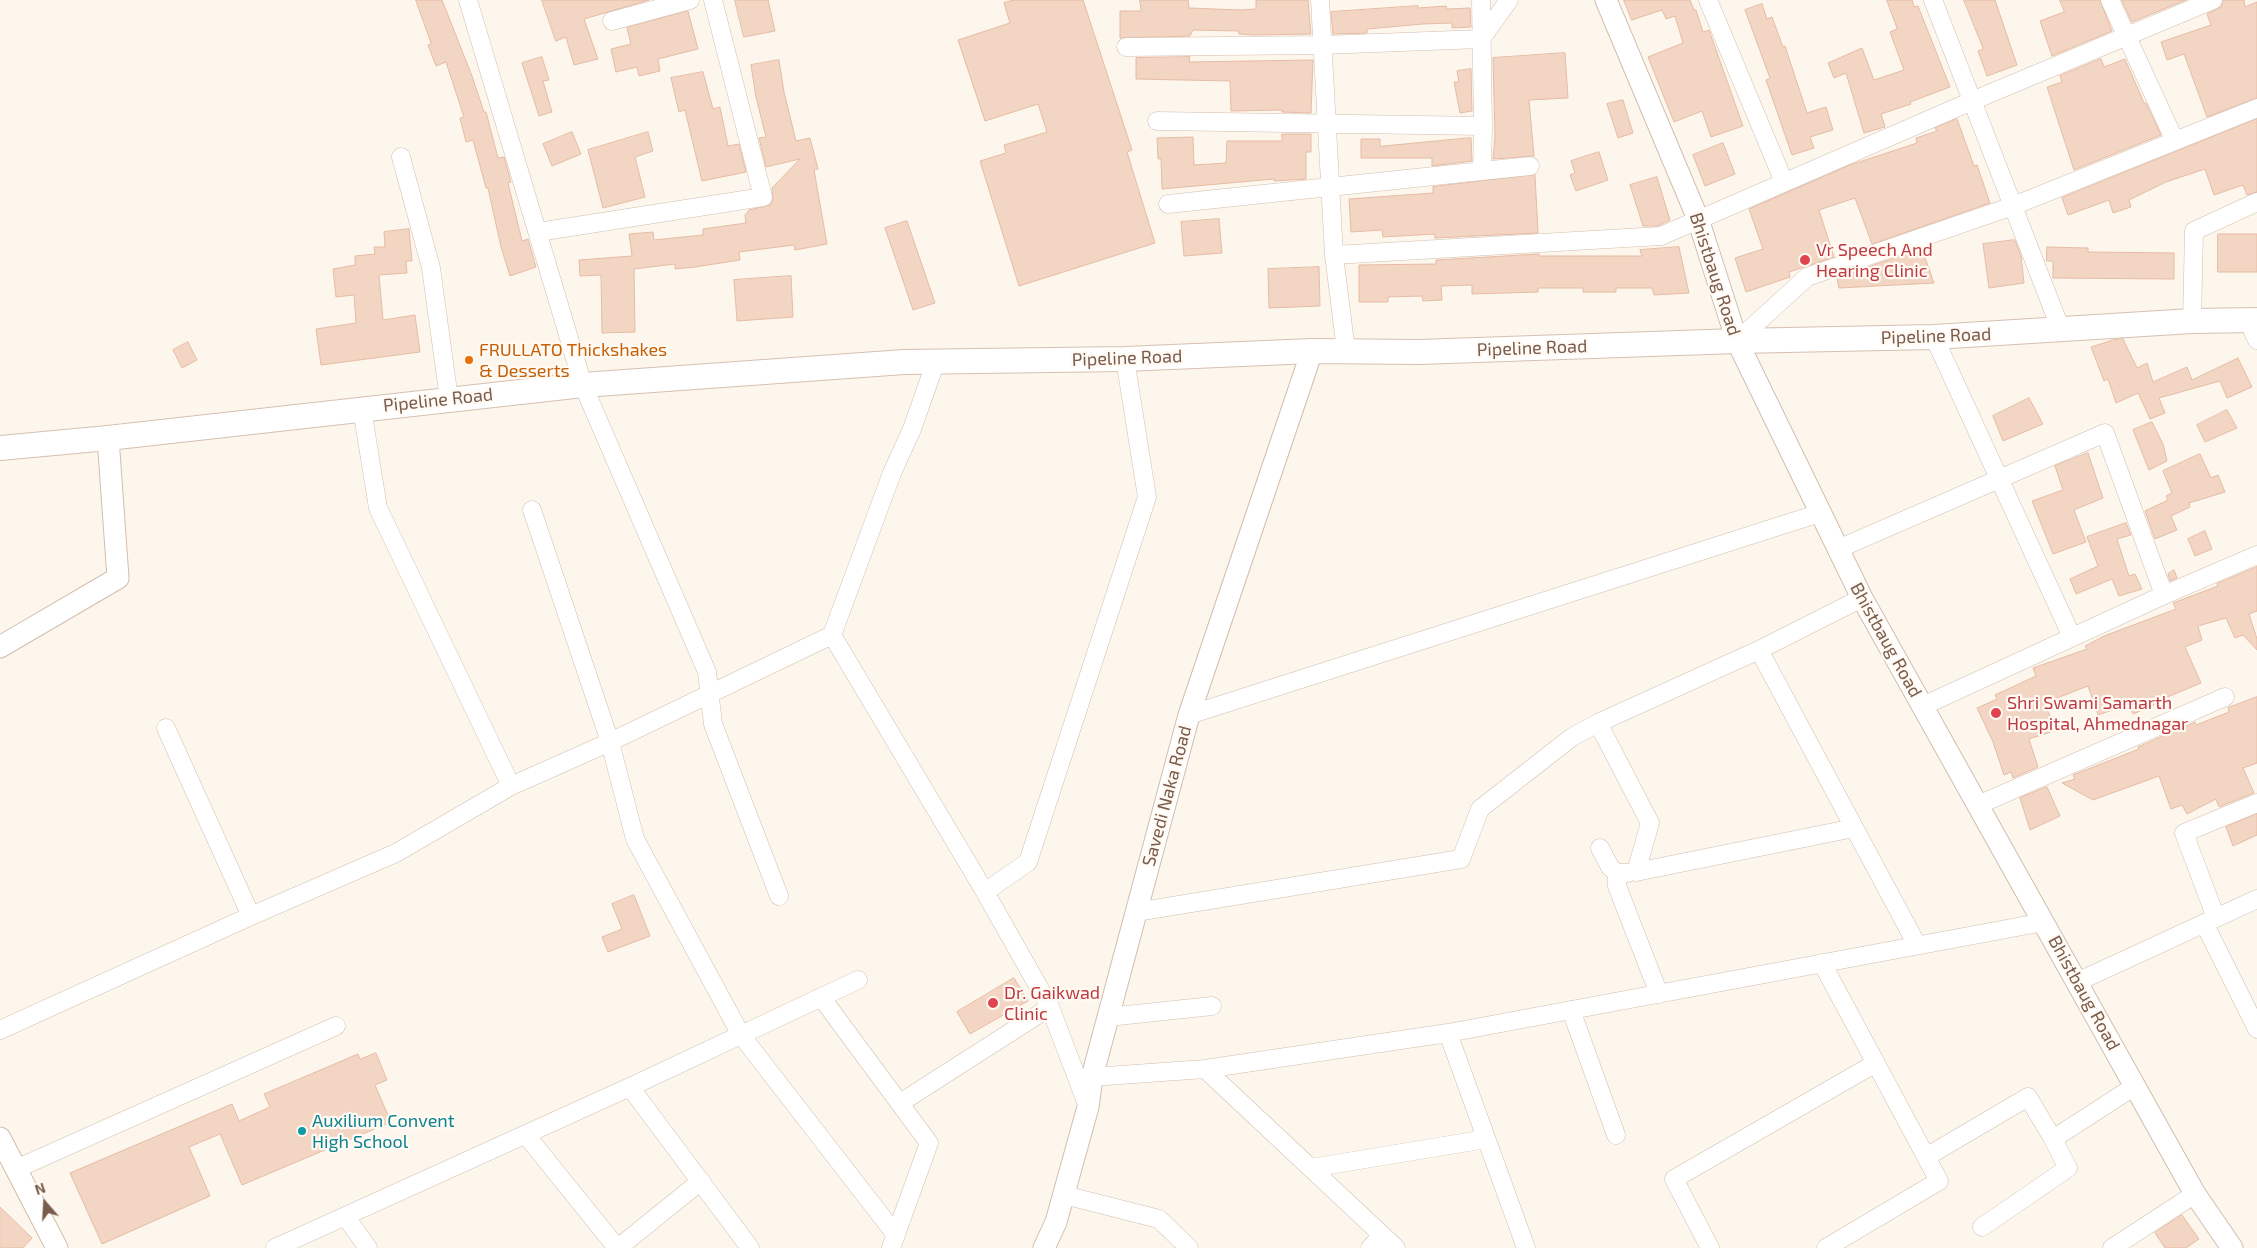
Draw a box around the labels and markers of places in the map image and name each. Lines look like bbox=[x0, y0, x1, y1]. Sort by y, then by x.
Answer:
place label: Vr Speech And Hearing Clinic bbox=[1816, 239, 1933, 282]
marker: Vr Speech And Hearing Clinic bbox=[1798, 253, 1812, 267]
place label: FRULLATO Thickshakes & Desserts bbox=[479, 339, 667, 382]
marker: FRULLATO Thickshakes & Desserts bbox=[463, 354, 475, 366]
place label: Shri Swami Samarth Hospital, Ahmednagar bbox=[2007, 692, 2188, 734]
marker: Shri Swami Samarth Hospital, Ahmednagar bbox=[1989, 706, 2003, 720]
place label: Dr. Gaikwad Clinic bbox=[1004, 982, 1100, 1024]
marker: Dr. Gaikwad Clinic bbox=[986, 996, 1000, 1010]
place label: Auxilium Convent High School bbox=[312, 1110, 455, 1152]
marker: Auxilium Convent High School bbox=[296, 1125, 308, 1137]

